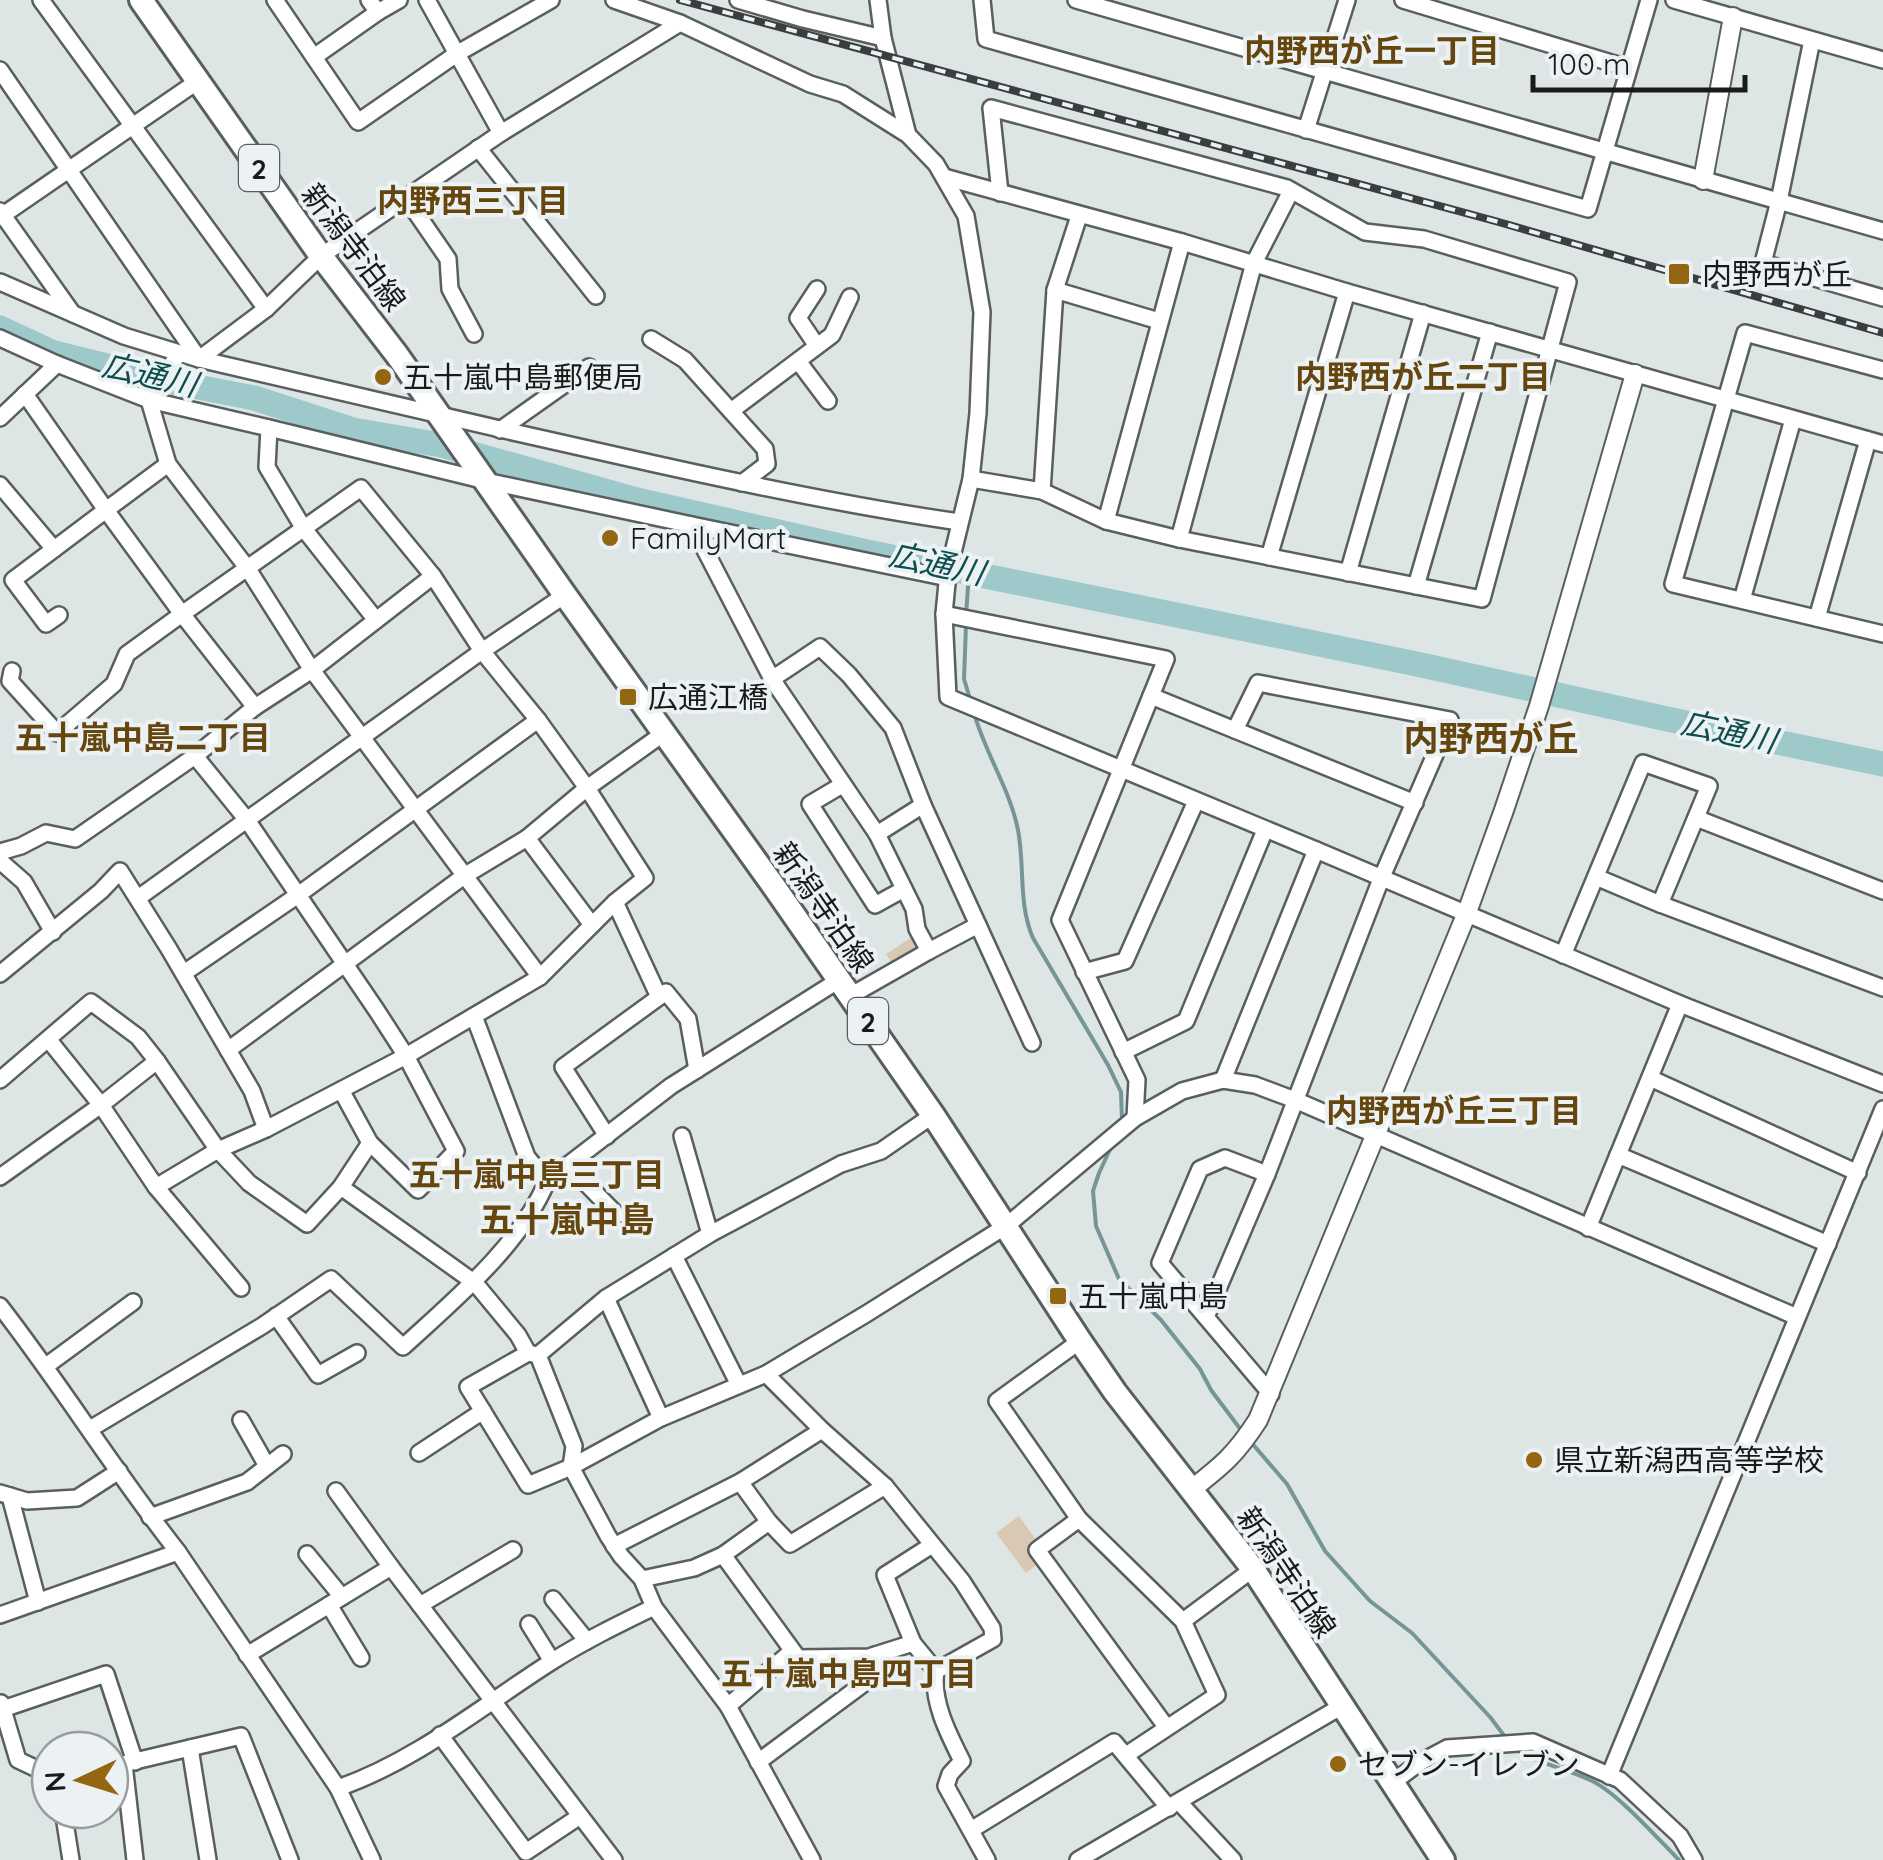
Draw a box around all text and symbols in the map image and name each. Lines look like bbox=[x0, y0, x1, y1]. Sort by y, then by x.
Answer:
district label: 内野西が丘一丁目 bbox=[1244, 30, 1500, 70]
scale bar bbox=[1533, 30, 1746, 92]
text: 100 m bbox=[1548, 45, 1630, 83]
road number: 2 bbox=[239, 145, 279, 191]
street label: 新潟寺泊線 bbox=[294, 176, 414, 318]
district label: 内野西三丁目 bbox=[377, 180, 569, 220]
place label: 内野西が丘 bbox=[1702, 255, 1852, 293]
marker: 内野西が丘 bbox=[1666, 261, 1692, 287]
water label: 広通川 bbox=[99, 344, 204, 405]
district label: 内野西が丘二丁目 bbox=[1295, 356, 1551, 396]
place label: 五十嵐中島郵便局 bbox=[403, 358, 643, 396]
marker: 五十嵐中島郵便局 bbox=[372, 366, 394, 388]
place label: FamilyMart bbox=[630, 519, 787, 557]
marker: FamilyMart bbox=[599, 527, 621, 549]
water label: 広通川 bbox=[886, 533, 991, 593]
place label: 広通江橋 bbox=[648, 678, 768, 716]
marker: 広通江橋 bbox=[617, 686, 639, 708]
water label: 広通川 bbox=[1678, 701, 1783, 761]
district label: 内野西が丘 bbox=[1403, 716, 1579, 760]
district label: 五十嵐中島二丁目 bbox=[15, 717, 271, 757]
street label: 新潟寺泊線 bbox=[765, 835, 883, 979]
road number: 2 bbox=[848, 998, 888, 1044]
district label: 内野西が丘三丁目 bbox=[1326, 1090, 1582, 1130]
district label: 五十嵐中島三丁目 bbox=[409, 1154, 665, 1194]
district label: 五十嵐中島 bbox=[479, 1197, 655, 1241]
place label: 五十嵐中島 bbox=[1078, 1277, 1228, 1315]
marker: 五十嵐中島 bbox=[1047, 1285, 1069, 1307]
place label: 県立新潟西高等学校 bbox=[1554, 1441, 1824, 1479]
marker: 県立新潟西高等学校 bbox=[1523, 1449, 1545, 1471]
street label: 新潟寺泊線 bbox=[1229, 1499, 1345, 1645]
district label: 五十嵐中島四丁目 bbox=[721, 1653, 977, 1693]
north arrow bbox=[30, 1730, 130, 1830]
place label: セブン-イレブン bbox=[1358, 1745, 1580, 1783]
marker: セブン-イレブン bbox=[1327, 1753, 1349, 1775]
text: N bbox=[36, 1770, 73, 1793]

